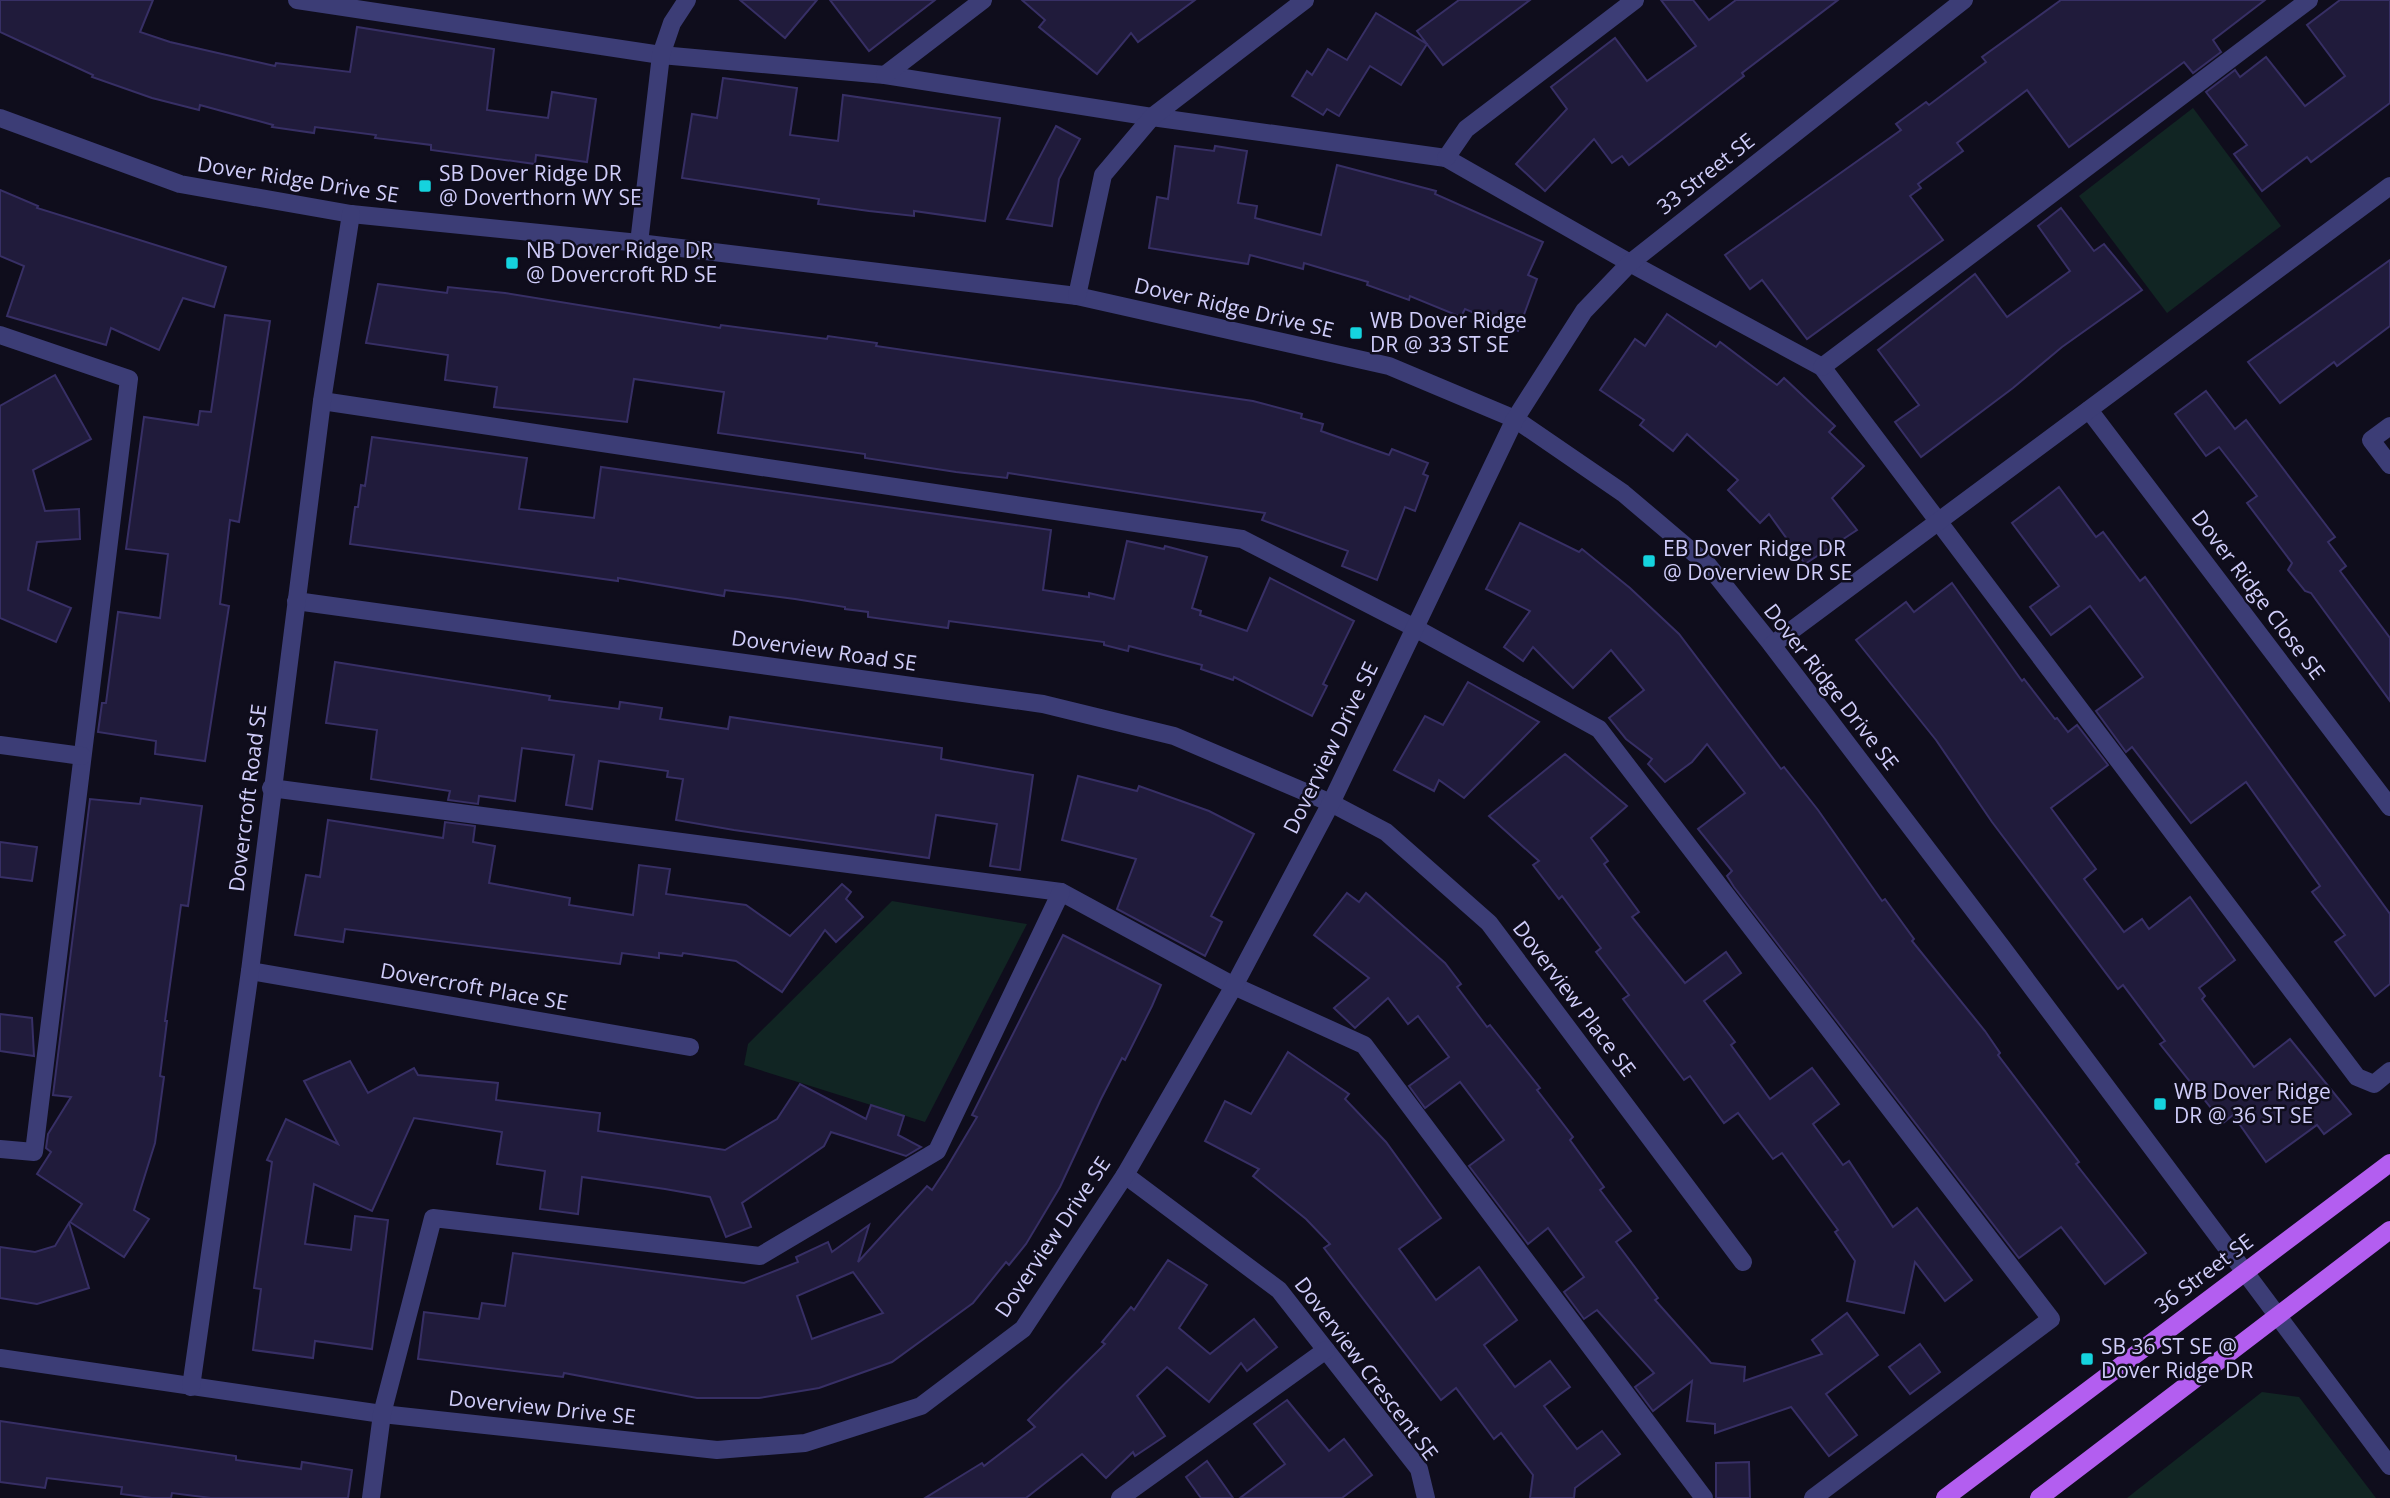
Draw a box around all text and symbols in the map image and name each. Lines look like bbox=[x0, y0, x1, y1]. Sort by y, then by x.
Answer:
street label: 33 Street SE bbox=[1651, 126, 1760, 220]
street label: Dover Ridge Drive SE bbox=[195, 149, 401, 209]
place label: SB Dover Ridge DR @ Doverthorn WY SE bbox=[439, 159, 642, 211]
marker: SB Dover Ridge DR @ Doverthorn WY SE bbox=[417, 178, 433, 194]
place label: NB Dover Ridge DR @ Dovercroft RD SE bbox=[526, 236, 717, 288]
marker: NB Dover Ridge DR @ Dovercroft RD SE bbox=[504, 255, 520, 271]
street label: Dover Ridge Drive SE bbox=[1132, 270, 1337, 344]
place label: WB Dover Ridge DR @ 33 ST SE bbox=[1370, 306, 1527, 358]
marker: WB Dover Ridge DR @ 33 ST SE bbox=[1348, 325, 1364, 341]
street label: Dover Ridge Close SE bbox=[2186, 504, 2332, 685]
place label: EB Dover Ridge DR @ Doverview DR SE bbox=[1663, 534, 1852, 586]
marker: EB Dover Ridge DR @ Doverview DR SE bbox=[1641, 553, 1657, 569]
street label: Dover Ridge Drive SE bbox=[1758, 597, 1906, 775]
street label: Doverview Road SE bbox=[730, 623, 919, 677]
street label: Doverview Drive SE bbox=[1276, 657, 1384, 838]
street label: Dovercroft Road SE bbox=[222, 702, 272, 893]
street label: Doverview Place SE bbox=[1507, 915, 1643, 1082]
street label: Dovercroft Place SE bbox=[378, 956, 570, 1016]
place label: WB Dover Ridge DR @ 36 ST SE bbox=[2174, 1077, 2331, 1129]
marker: WB Dover Ridge DR @ 36 ST SE bbox=[2152, 1096, 2168, 1112]
street label: Doverview Drive SE bbox=[988, 1151, 1116, 1322]
street label: 36 Street SE bbox=[2148, 1227, 2258, 1320]
street label: Doverview Crescent SE bbox=[1289, 1271, 1445, 1466]
place label: SB 36 ST SE @ Dover Ridge DR bbox=[2101, 1332, 2253, 1384]
marker: SB 36 ST SE @ Dover Ridge DR bbox=[2079, 1351, 2095, 1367]
street label: Doverview Drive SE bbox=[447, 1383, 637, 1431]

